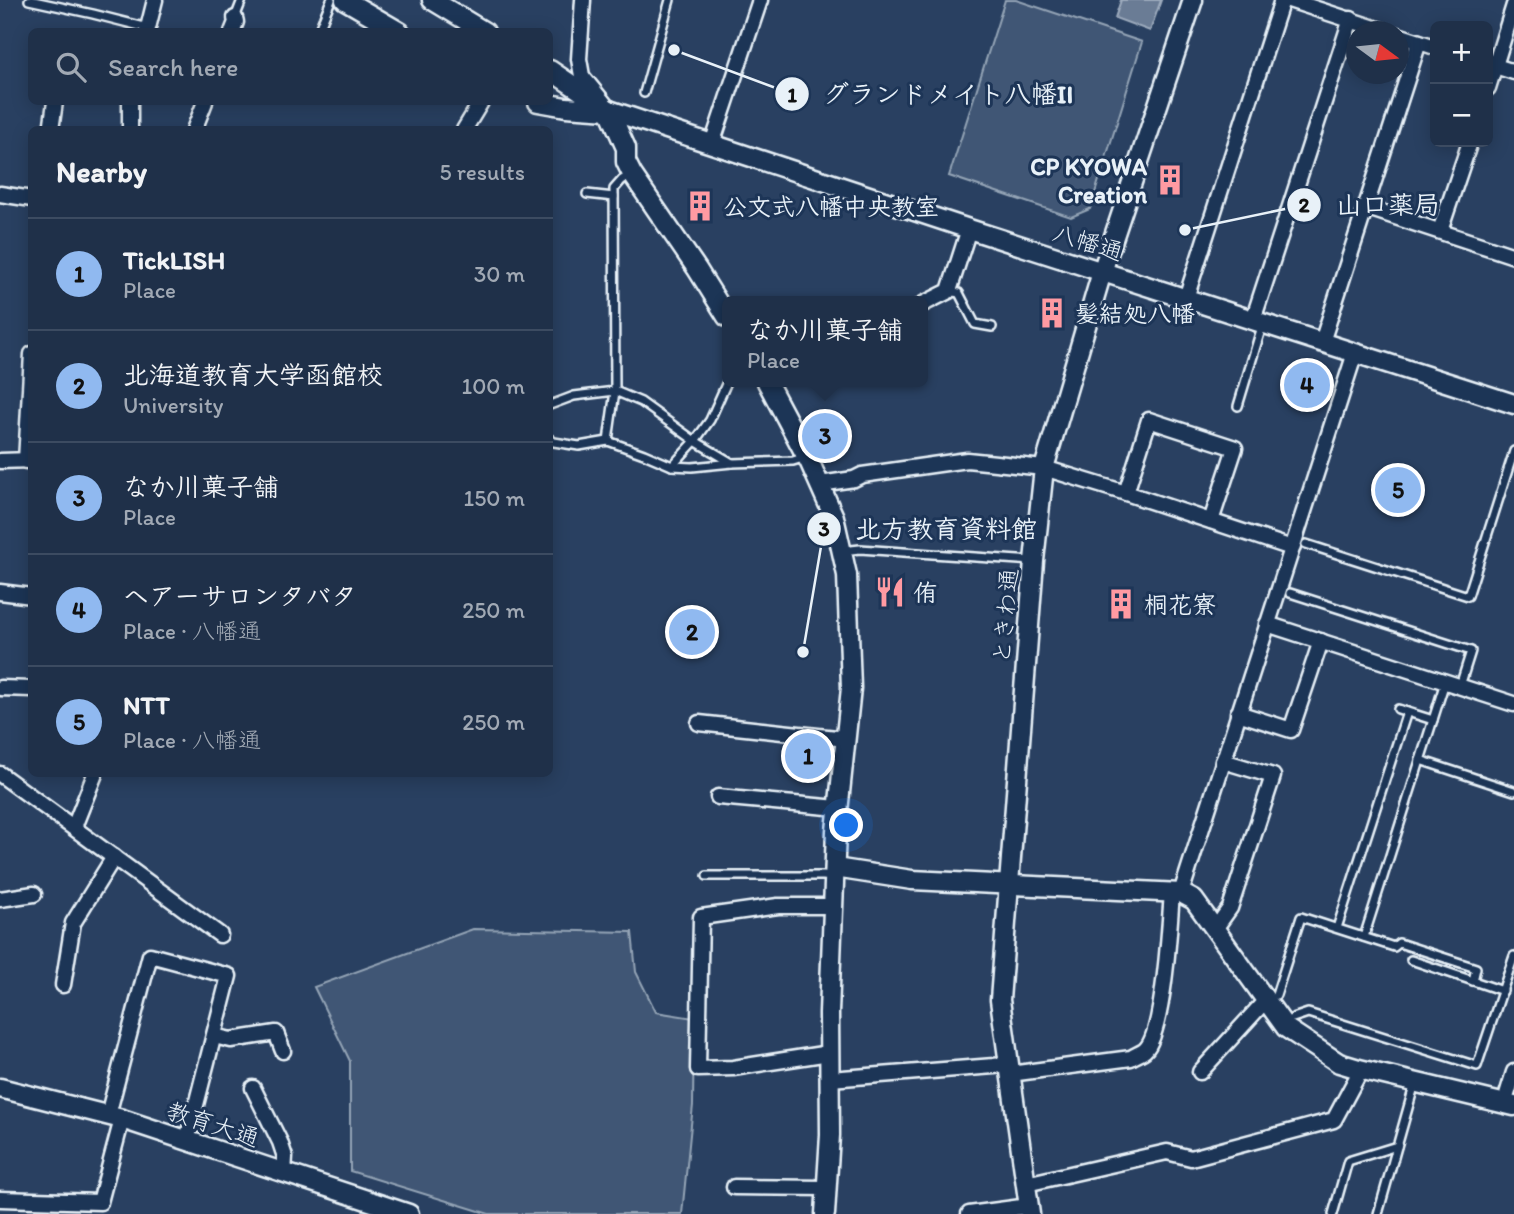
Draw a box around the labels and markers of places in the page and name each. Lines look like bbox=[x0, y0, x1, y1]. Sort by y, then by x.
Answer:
callout: グランドメイト八幡II bbox=[774, 71, 1088, 118]
place label: CP KYOWA Creation bbox=[1030, 152, 1148, 209]
building icon: CP KYOWA Creation bbox=[1153, 163, 1187, 197]
callout: 山口薬局 bbox=[1287, 182, 1454, 229]
building icon: 公文式八幡中央教室 bbox=[683, 189, 717, 223]
place label: 公文式八幡中央教室 bbox=[723, 192, 939, 221]
building icon: 髪結処八幡 bbox=[1035, 296, 1069, 330]
place label: 髪結処八幡 bbox=[1075, 299, 1195, 328]
pin: 4 bbox=[1284, 359, 1330, 411]
pin: 3 bbox=[802, 410, 848, 462]
pin: 5 bbox=[1375, 464, 1421, 516]
callout: 北方教育資料館 bbox=[806, 505, 1051, 552]
restaurant icon: 侑 bbox=[873, 575, 907, 609]
place label: 侑 bbox=[913, 578, 937, 607]
building icon: 桐花寮 bbox=[1104, 587, 1138, 621]
place label: 桐花寮 bbox=[1144, 590, 1216, 619]
pin: 2 bbox=[669, 606, 715, 658]
pin: 1 bbox=[785, 730, 831, 782]

